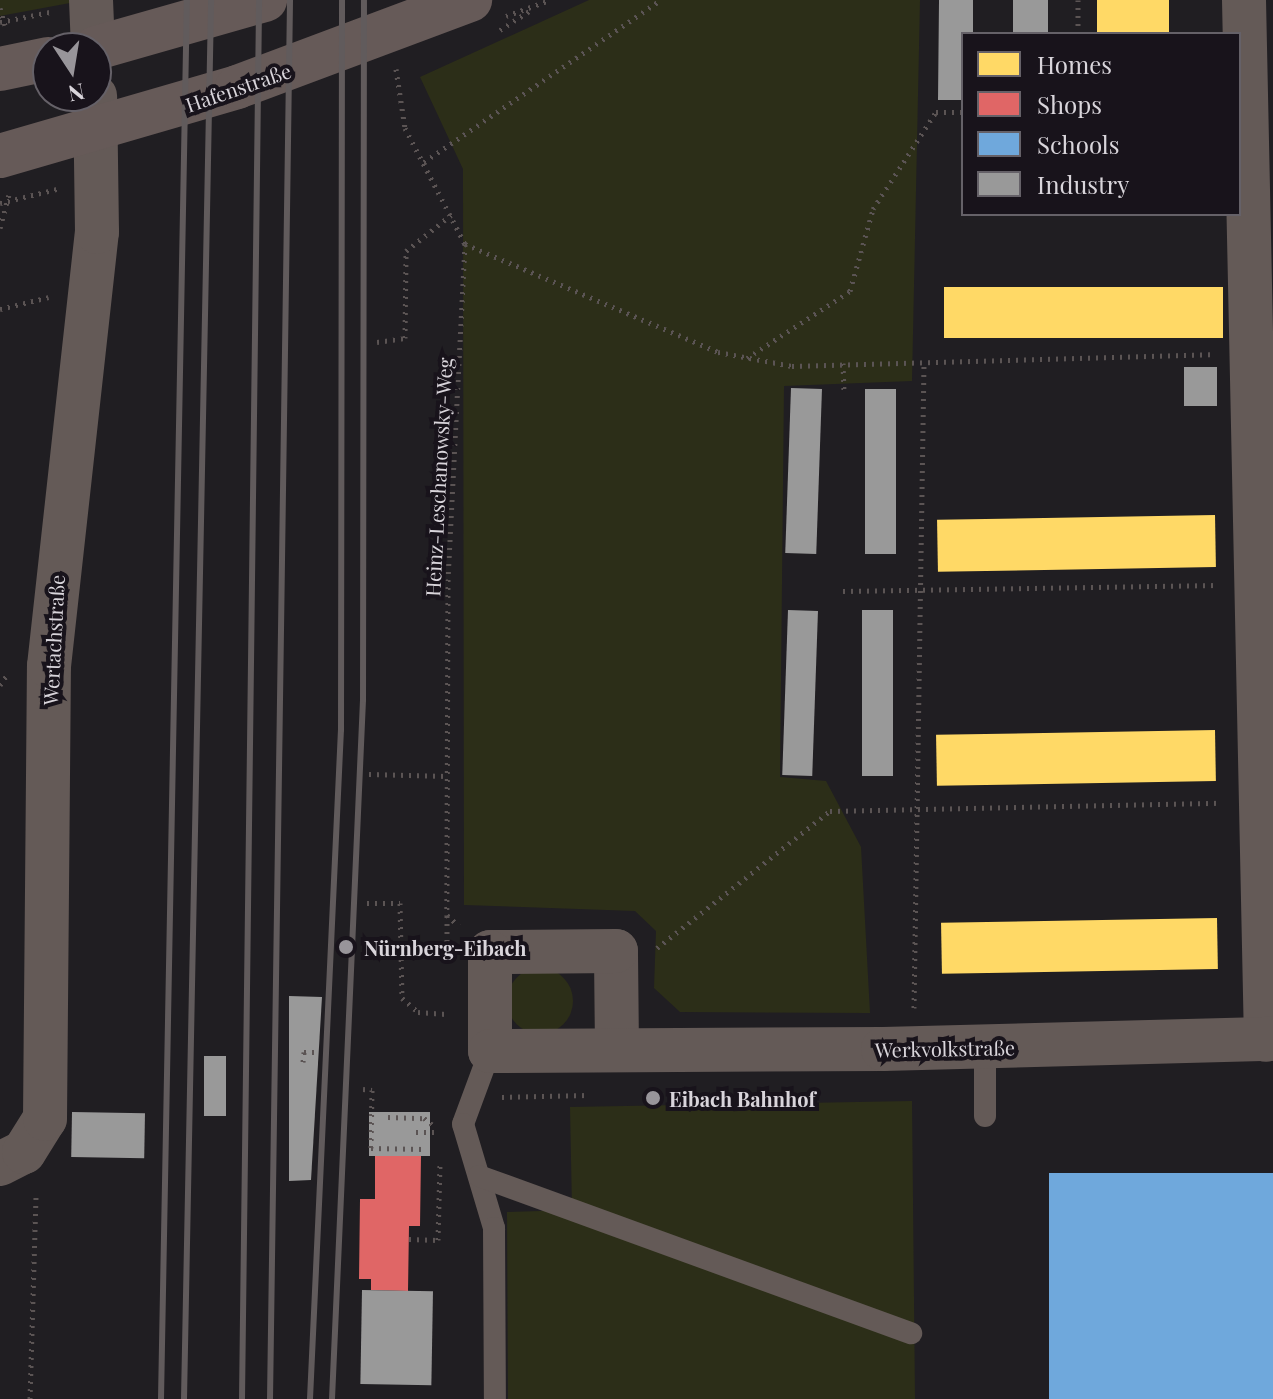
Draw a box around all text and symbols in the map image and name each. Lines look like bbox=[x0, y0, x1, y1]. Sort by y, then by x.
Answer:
north arrow bbox=[32, 32, 112, 112]
legend bbox=[961, 32, 1241, 216]
text: Homes bbox=[1037, 48, 1112, 80]
street label: Hafenstraße bbox=[182, 58, 294, 116]
text: N bbox=[66, 77, 87, 110]
text: Shops bbox=[1037, 88, 1102, 120]
text: Schools bbox=[1037, 128, 1119, 160]
text: Industry bbox=[1037, 168, 1129, 200]
street label: Heinz-Leschanowsky-Weg bbox=[420, 357, 456, 597]
street label: Wertachstraße bbox=[38, 574, 68, 706]
place label: Nürnberg-Eibach bbox=[364, 935, 526, 959]
marker: Nürnberg-Eibach bbox=[335, 936, 357, 958]
street label: Werkvolkstraße bbox=[875, 1035, 1015, 1061]
place label: Eibach Bahnhof bbox=[669, 1086, 816, 1110]
marker: Eibach Bahnhof bbox=[644, 1089, 662, 1107]

